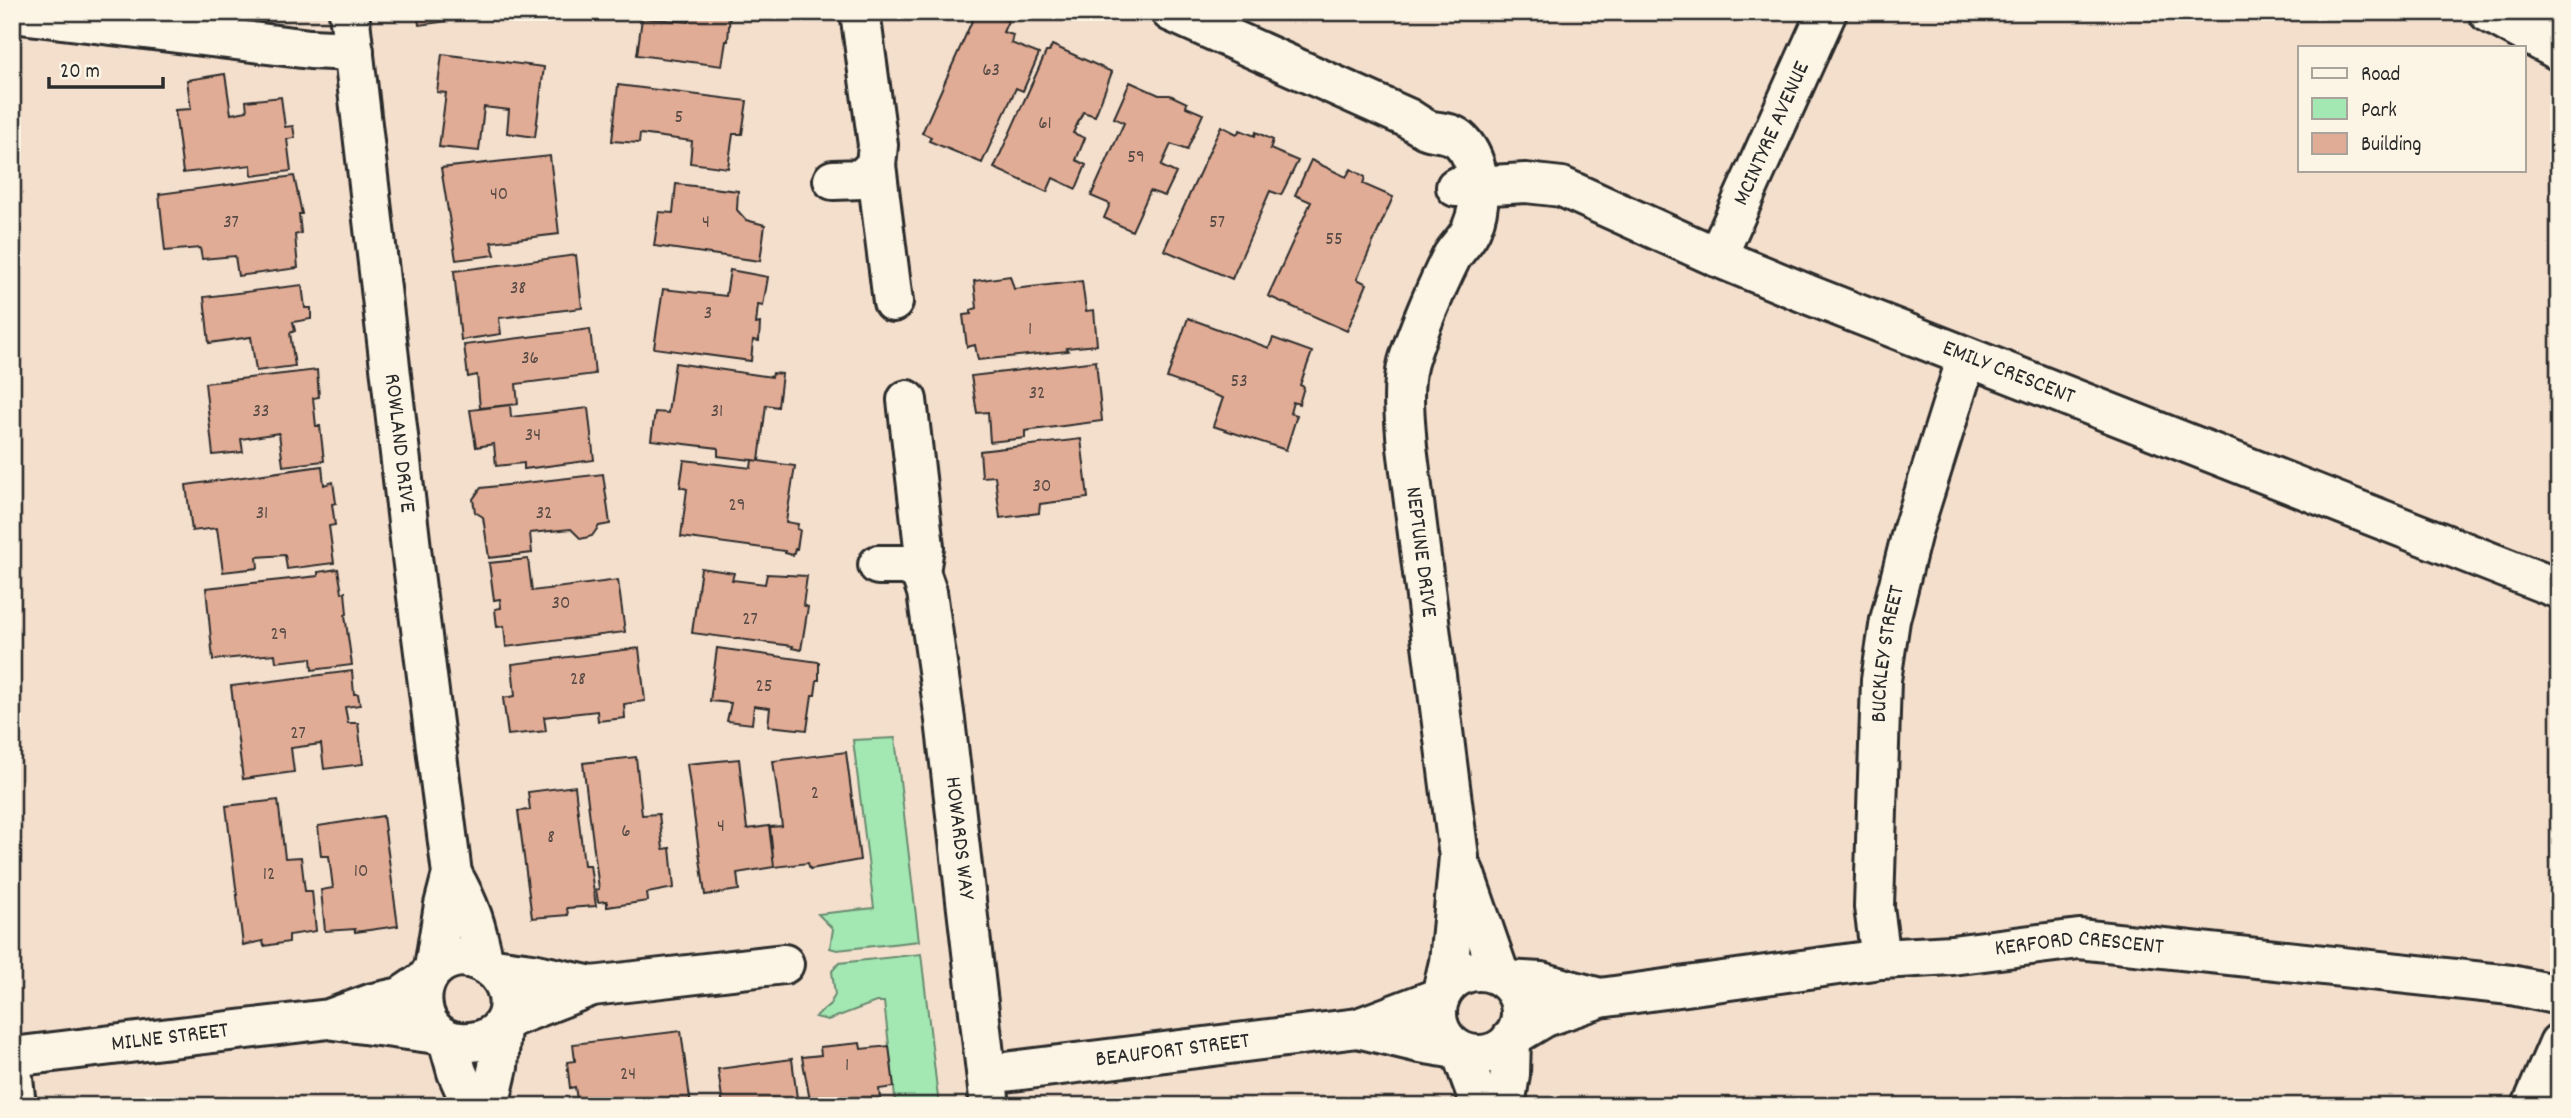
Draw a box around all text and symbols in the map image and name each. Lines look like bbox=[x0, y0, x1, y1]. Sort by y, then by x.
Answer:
scale bar bbox=[49, 46, 163, 90]
legend bbox=[2298, 46, 2526, 172]
street label: MCINTYRE AVENUE bbox=[1726, 56, 1819, 211]
text: 20 m bbox=[60, 58, 100, 88]
house number: 63 bbox=[982, 58, 1000, 85]
text: Road bbox=[2361, 61, 2400, 91]
text: Park bbox=[2361, 97, 2397, 127]
house number: 5 bbox=[675, 105, 683, 132]
house number: 61 bbox=[1038, 111, 1052, 138]
text: Building bbox=[2361, 131, 2421, 161]
house number: 59 bbox=[1127, 145, 1145, 172]
house number: 40 bbox=[490, 182, 508, 209]
house number: 37 bbox=[223, 210, 239, 237]
house number: 4 bbox=[702, 210, 710, 237]
house number: 57 bbox=[1209, 210, 1225, 237]
house number: 55 bbox=[1325, 227, 1343, 254]
house number: 38 bbox=[510, 276, 526, 303]
house number: 3 bbox=[704, 301, 712, 328]
house number: 1 bbox=[1028, 317, 1032, 344]
street label: EMILY CRESCENT bbox=[1937, 332, 2079, 414]
house number: 36 bbox=[521, 346, 539, 373]
house number: 53 bbox=[1230, 369, 1248, 396]
street label: ROWLAND DRIVE bbox=[374, 372, 423, 515]
house number: 32 bbox=[1029, 381, 1045, 408]
house number: 33 bbox=[253, 399, 269, 426]
house number: 31 bbox=[711, 399, 723, 426]
house number: 34 bbox=[525, 423, 541, 450]
house number: 30 bbox=[1033, 474, 1051, 501]
street label: NEPTUNE DRIVE bbox=[1396, 485, 1445, 620]
house number: 29 bbox=[728, 493, 746, 520]
house number: 31 bbox=[256, 501, 268, 528]
house number: 32 bbox=[536, 501, 552, 528]
street label: BUCKLEY STREET bbox=[1863, 582, 1914, 723]
house number: 30 bbox=[552, 591, 570, 618]
house number: 27 bbox=[742, 607, 758, 634]
house number: 29 bbox=[270, 622, 288, 649]
house number: 28 bbox=[570, 667, 586, 694]
house number: 25 bbox=[755, 674, 773, 701]
house number: 27 bbox=[290, 721, 306, 748]
street label: HOWARDS WAY bbox=[935, 775, 982, 902]
house number: 2 bbox=[811, 781, 819, 808]
house number: 4 bbox=[717, 814, 725, 841]
house number: 6 bbox=[621, 819, 631, 846]
house number: 8 bbox=[547, 825, 555, 852]
house number: 10 bbox=[354, 859, 368, 886]
house number: 12 bbox=[263, 862, 275, 889]
street label: KERFORD CRESCENT bbox=[1993, 923, 2165, 966]
street label: MILNE STREET bbox=[109, 1015, 230, 1061]
street label: BEAUFORT STREET bbox=[1094, 1025, 1251, 1077]
house number: 1 bbox=[845, 1053, 849, 1080]
house number: 24 bbox=[620, 1062, 636, 1089]

